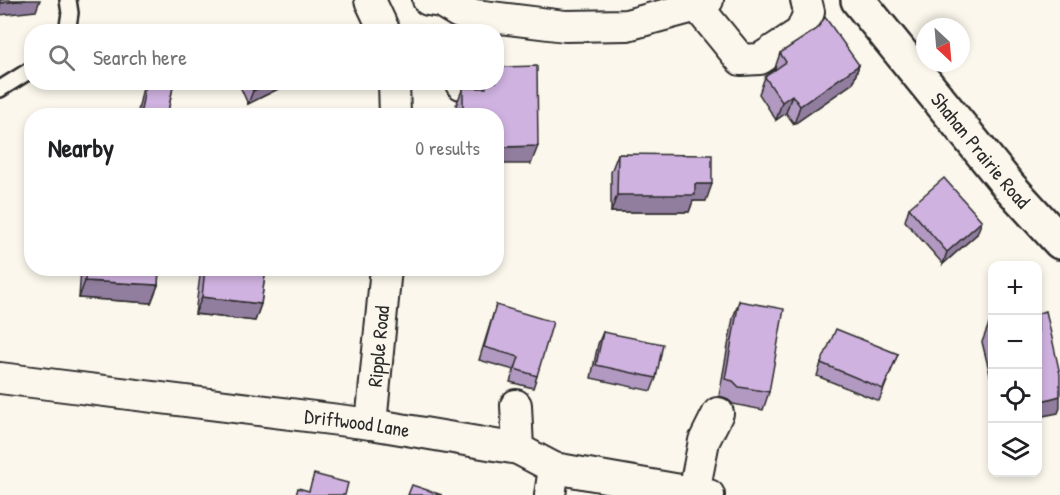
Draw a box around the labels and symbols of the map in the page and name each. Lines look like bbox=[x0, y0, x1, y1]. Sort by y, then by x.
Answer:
north arrow bbox=[916, 18, 970, 72]
street label: Shahan Prairie Road bbox=[925, 86, 1037, 214]
street label: Ripple Road bbox=[361, 304, 395, 388]
street label: Driftwood Lane bbox=[303, 402, 412, 443]

